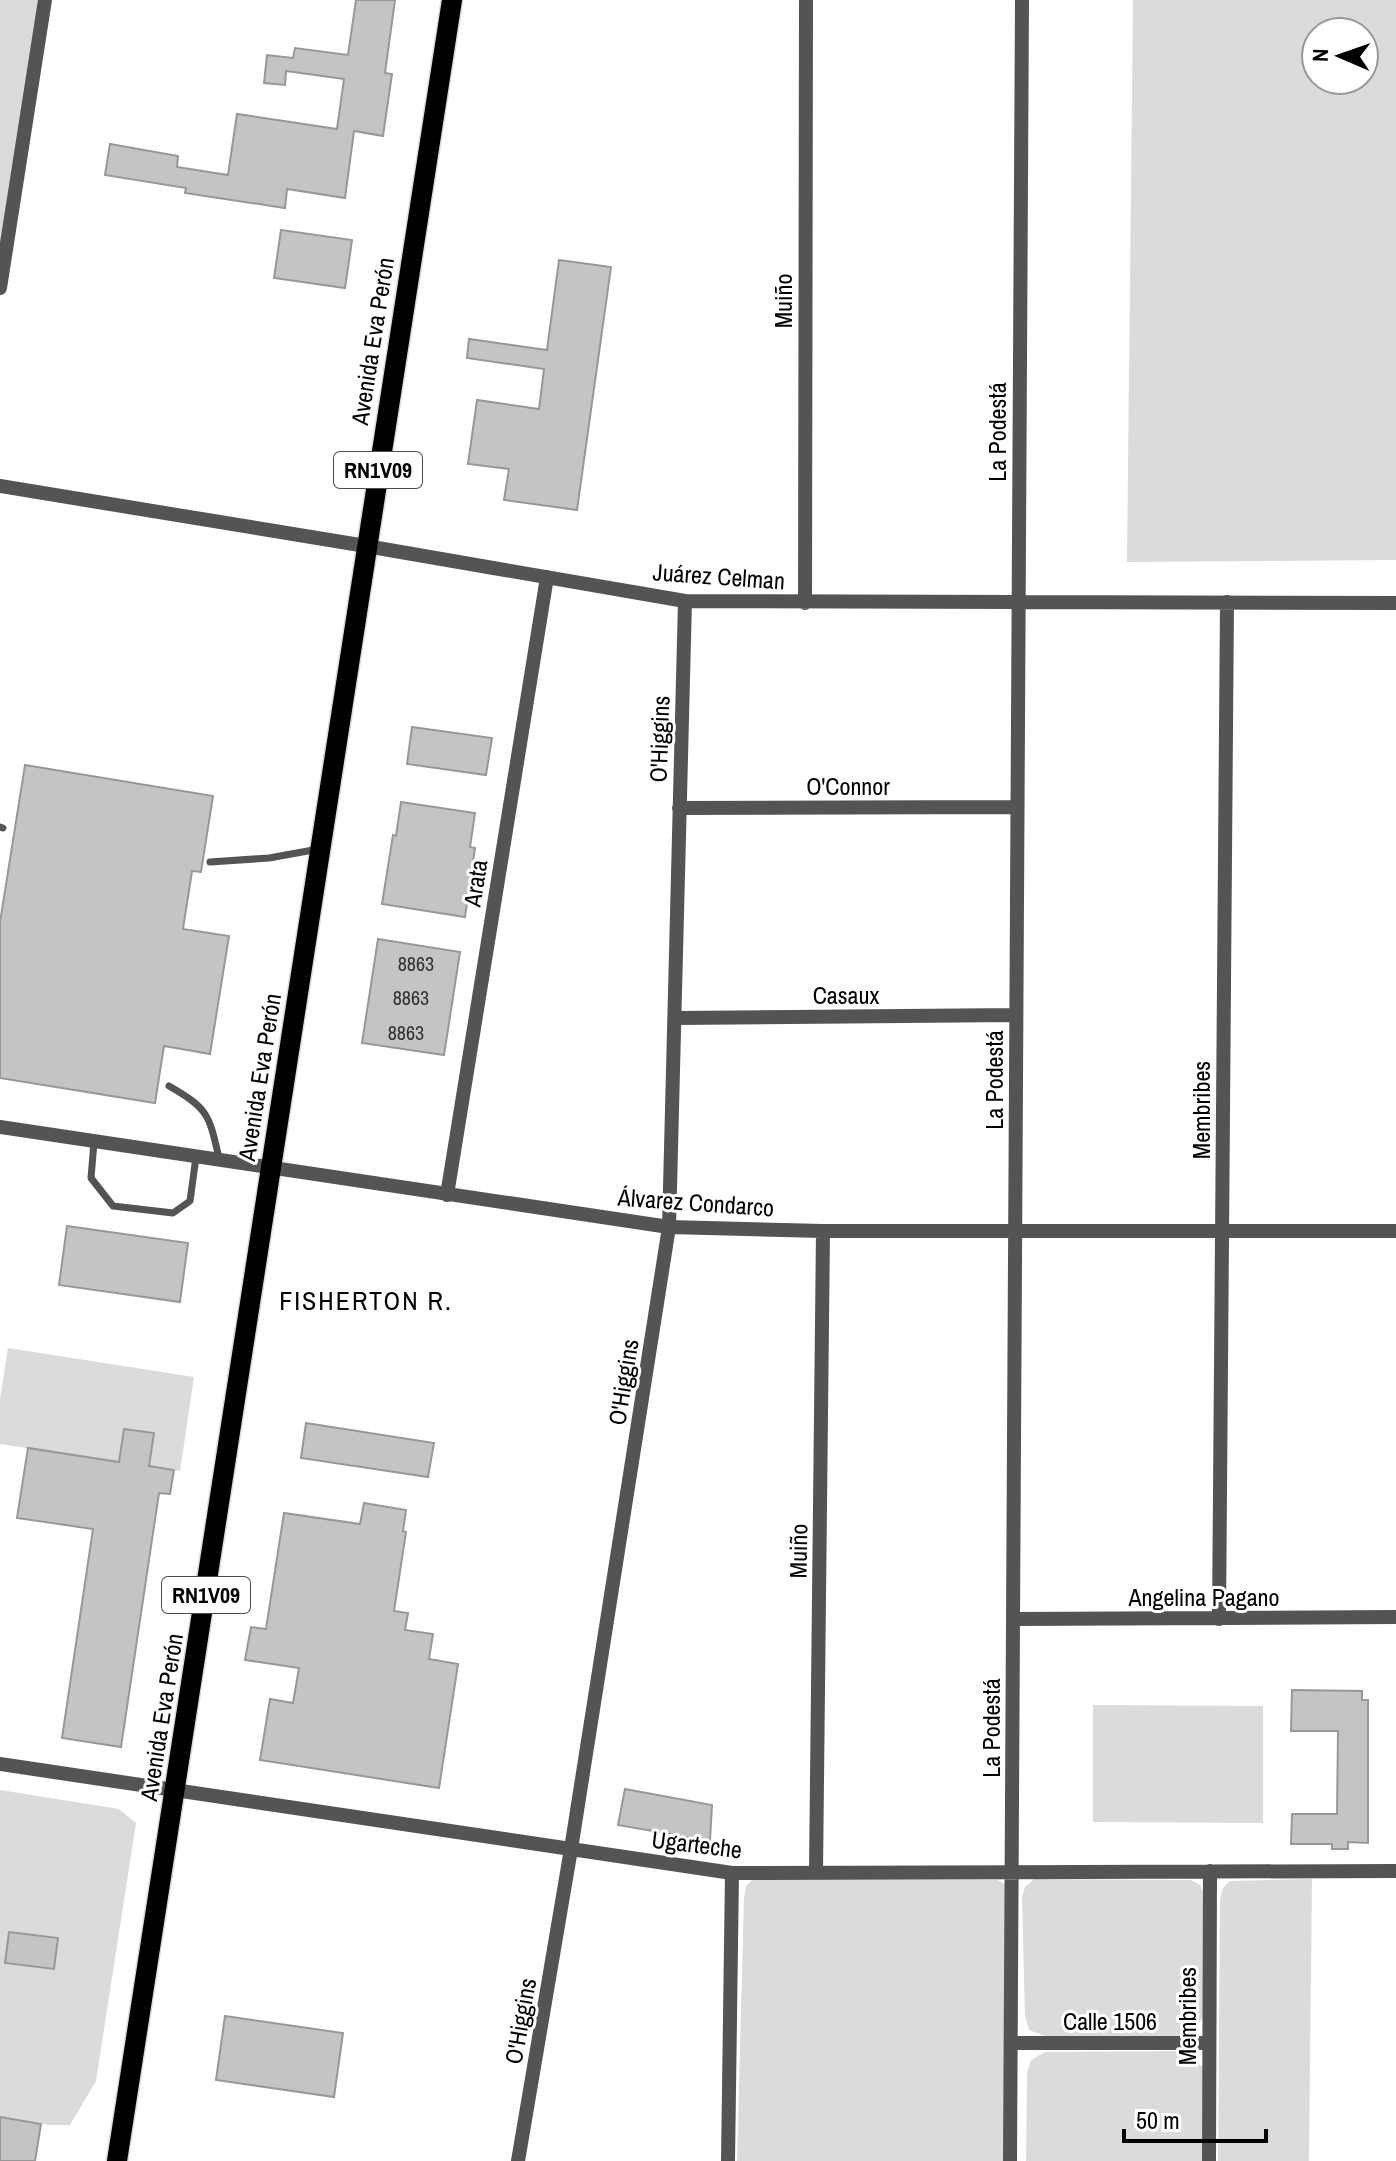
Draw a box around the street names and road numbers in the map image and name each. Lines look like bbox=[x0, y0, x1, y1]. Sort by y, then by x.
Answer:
street label: Avenida Eva Perón bbox=[343, 255, 401, 428]
street label: Muiño bbox=[767, 274, 799, 328]
street label: La Podestá bbox=[981, 382, 1013, 482]
road number: RN1V09 bbox=[334, 452, 422, 488]
street label: Juárez Celman bbox=[652, 555, 786, 597]
street label: O'Higgins bbox=[641, 695, 677, 783]
street label: O'Connor bbox=[806, 770, 890, 802]
street label: Arata bbox=[455, 857, 494, 910]
street label: Casaux bbox=[813, 979, 880, 1011]
street label: Avenida Eva Perón bbox=[230, 991, 288, 1164]
street label: La Podestá bbox=[978, 1030, 1010, 1130]
street label: Membribes bbox=[1185, 1061, 1217, 1159]
street label: Álvarez Condarco bbox=[616, 1181, 775, 1223]
street label: O'Higgins bbox=[600, 1337, 646, 1427]
street label: Muiño bbox=[782, 1523, 814, 1579]
road number: RN1V09 bbox=[162, 1577, 250, 1613]
street label: Angelina Pagano bbox=[1127, 1581, 1280, 1613]
street label: Avenida Eva Perón bbox=[132, 1631, 190, 1804]
street label: La Podestá bbox=[975, 1678, 1007, 1778]
street label: Ugarteche bbox=[650, 1823, 744, 1865]
street label: Membribes bbox=[1171, 1967, 1203, 2065]
street label: O'Higgins bbox=[497, 1975, 543, 2067]
street label: Calle 1506 bbox=[1063, 2005, 1157, 2037]

